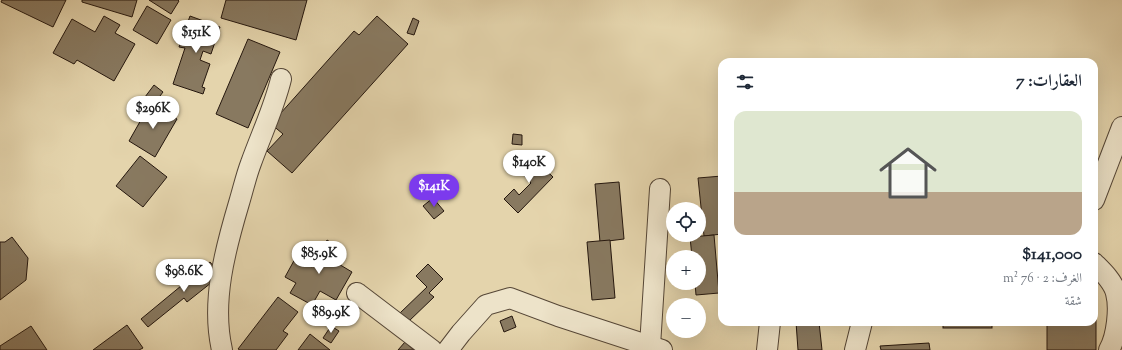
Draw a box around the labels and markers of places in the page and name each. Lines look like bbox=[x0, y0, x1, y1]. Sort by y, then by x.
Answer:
pin: $151K bbox=[168, 20, 224, 54]
pin: $296K bbox=[125, 96, 181, 130]
pin: $140K bbox=[501, 150, 557, 184]
pin: $141K bbox=[406, 174, 462, 208]
pin: $85.9K bbox=[286, 241, 352, 275]
pin: $98.6K bbox=[151, 259, 217, 293]
pin: $89.9K bbox=[298, 300, 364, 334]

